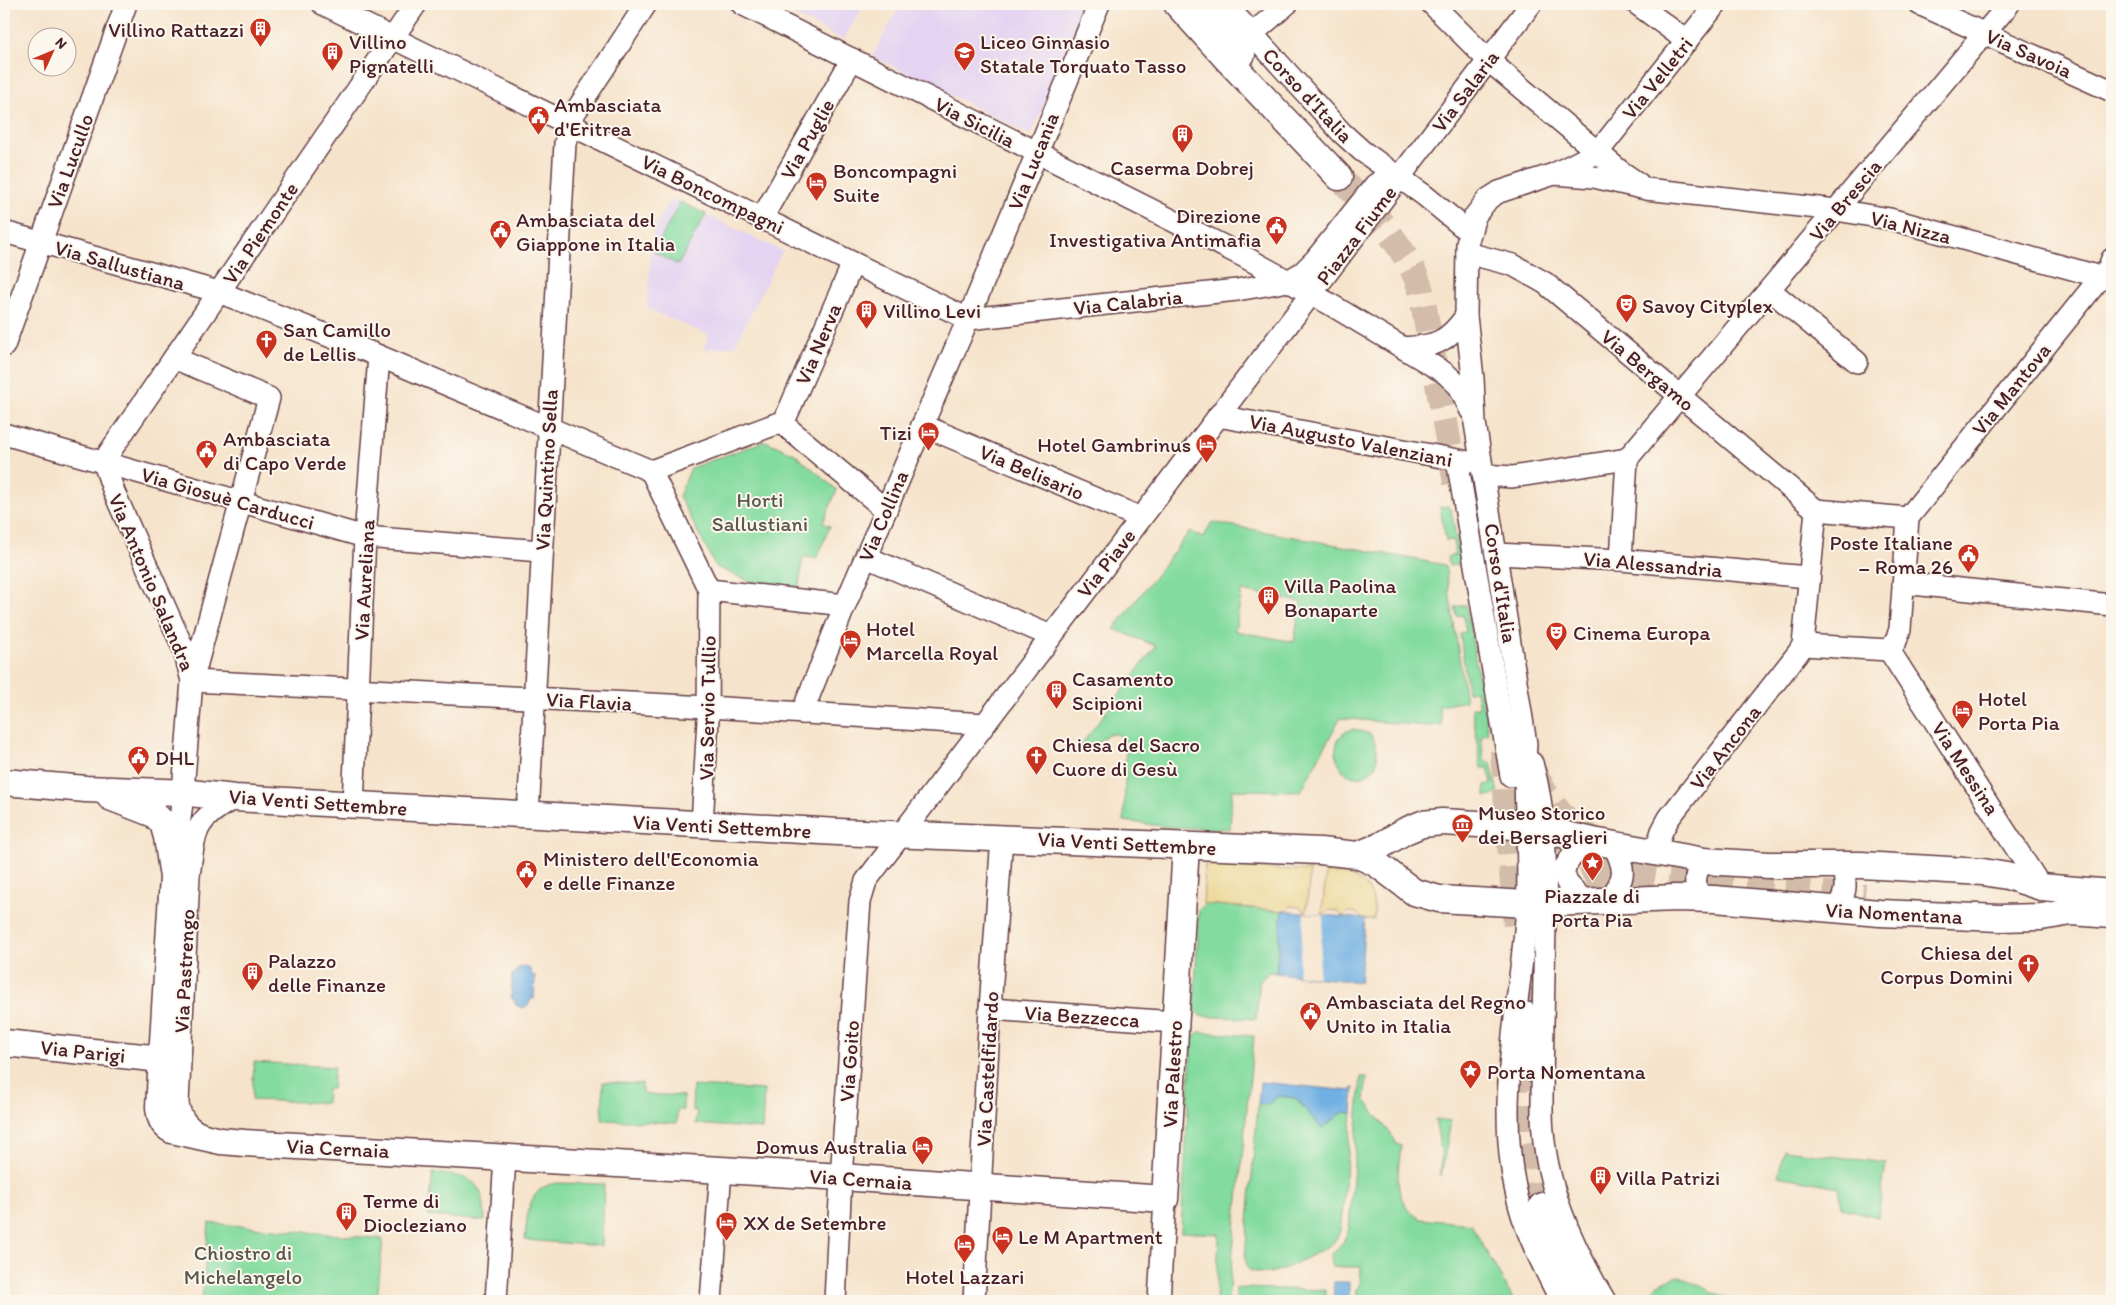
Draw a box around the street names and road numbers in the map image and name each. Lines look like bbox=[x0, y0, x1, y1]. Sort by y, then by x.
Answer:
street label: Via Savoia bbox=[1982, 23, 2076, 83]
street label: Via Velletri bbox=[1616, 32, 1698, 124]
street label: Corso d'Italia bbox=[1258, 42, 1358, 148]
street label: Via Salaria bbox=[1426, 45, 1504, 137]
street label: Via Sicilia bbox=[930, 91, 1020, 153]
street label: Via Puglie bbox=[775, 94, 839, 184]
street label: Via Lucania bbox=[1002, 108, 1064, 214]
street label: Via Lucullo bbox=[41, 110, 99, 212]
street label: Via Boncompagni bbox=[637, 149, 789, 239]
street label: Via Brescia bbox=[1803, 154, 1887, 246]
street label: Via Piemonte bbox=[217, 177, 303, 289]
street label: Piazza Fiume bbox=[1310, 180, 1402, 290]
street label: Via Nizza bbox=[1868, 205, 1954, 249]
street label: Via Sallustiana bbox=[52, 234, 188, 296]
street label: Via Calabria bbox=[1072, 284, 1184, 320]
street label: Via Nerva bbox=[790, 299, 846, 389]
street label: Via Bergamo bbox=[1596, 324, 1700, 416]
street label: Via Mantova bbox=[1966, 338, 2056, 440]
street label: Via Quintino Sella bbox=[529, 389, 563, 551]
street label: Via Augusto Valenziani bbox=[1247, 408, 1455, 472]
street label: Via Belisario bbox=[976, 439, 1088, 505]
street label: Via Giosuè Carducci bbox=[138, 461, 318, 535]
street label: Via Collina bbox=[853, 467, 913, 565]
street label: Via Antonio Salandra bbox=[103, 490, 201, 674]
street label: Via Aureliana bbox=[348, 519, 380, 641]
street label: Corso d'Italia bbox=[1479, 521, 1523, 645]
street label: Via Piave bbox=[1071, 524, 1141, 602]
street label: Via Alessandria bbox=[1582, 545, 1724, 583]
street label: Via Servio Tullio bbox=[693, 635, 721, 781]
street label: Via Flavia bbox=[545, 686, 633, 716]
street label: Via Ancona bbox=[1684, 699, 1766, 795]
street label: Via Messina bbox=[1927, 717, 2005, 819]
street label: Via Venti Settembre bbox=[228, 783, 408, 821]
street label: Via Venti Settembre bbox=[632, 809, 812, 843]
street label: Via Venti Settembre bbox=[1037, 826, 1217, 860]
street label: Via Nomentana bbox=[1825, 897, 1963, 929]
street label: Via Pastrengo bbox=[168, 908, 200, 1034]
street label: Via Castelfidardo bbox=[970, 991, 1004, 1147]
street label: Via Bezzecca bbox=[1023, 1000, 1141, 1032]
street label: Via Goito bbox=[834, 1019, 864, 1103]
street label: Via Palestro bbox=[1157, 1019, 1187, 1129]
street label: Via Parigi bbox=[39, 1034, 127, 1068]
street label: Via Cernaia bbox=[286, 1133, 390, 1163]
street label: Via Cernaia bbox=[809, 1163, 913, 1195]

